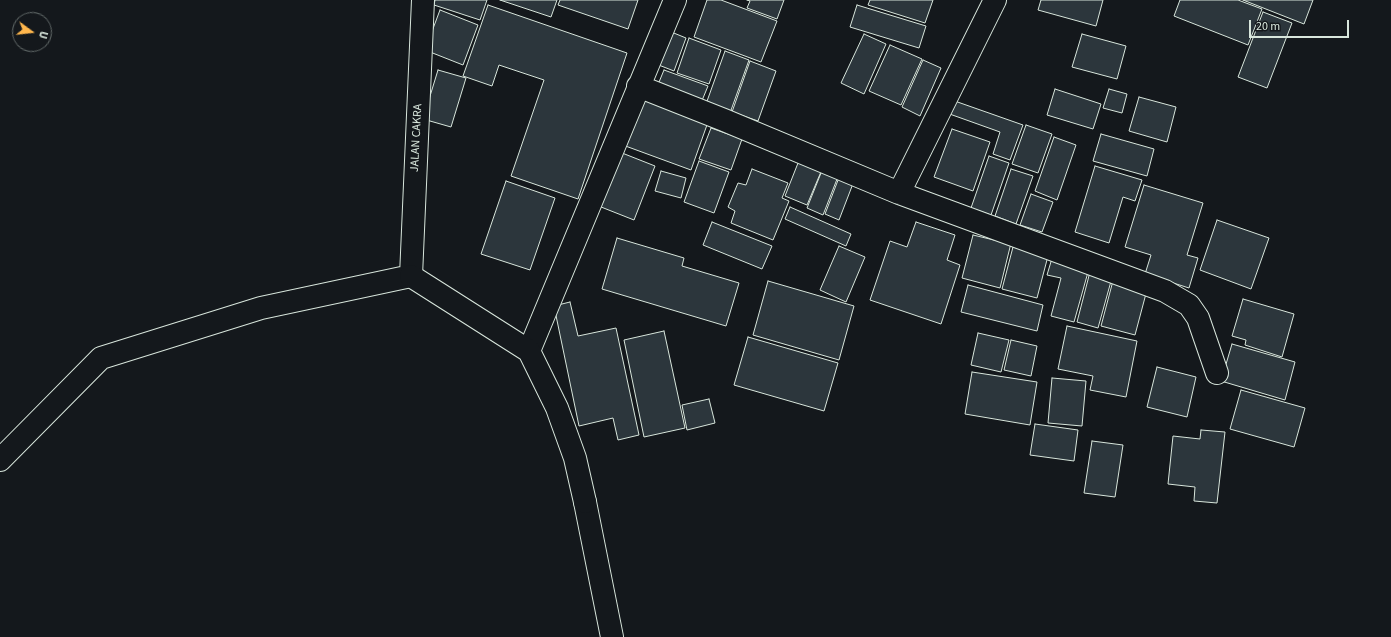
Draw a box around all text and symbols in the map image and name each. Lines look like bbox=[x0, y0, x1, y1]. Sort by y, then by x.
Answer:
north arrow bbox=[12, 12, 52, 52]
scale bar bbox=[1251, 12, 1351, 38]
text: 20 m bbox=[1256, 18, 1280, 35]
text: U bbox=[35, 29, 51, 40]
street label: JALAN CAKRA bbox=[408, 103, 426, 173]

